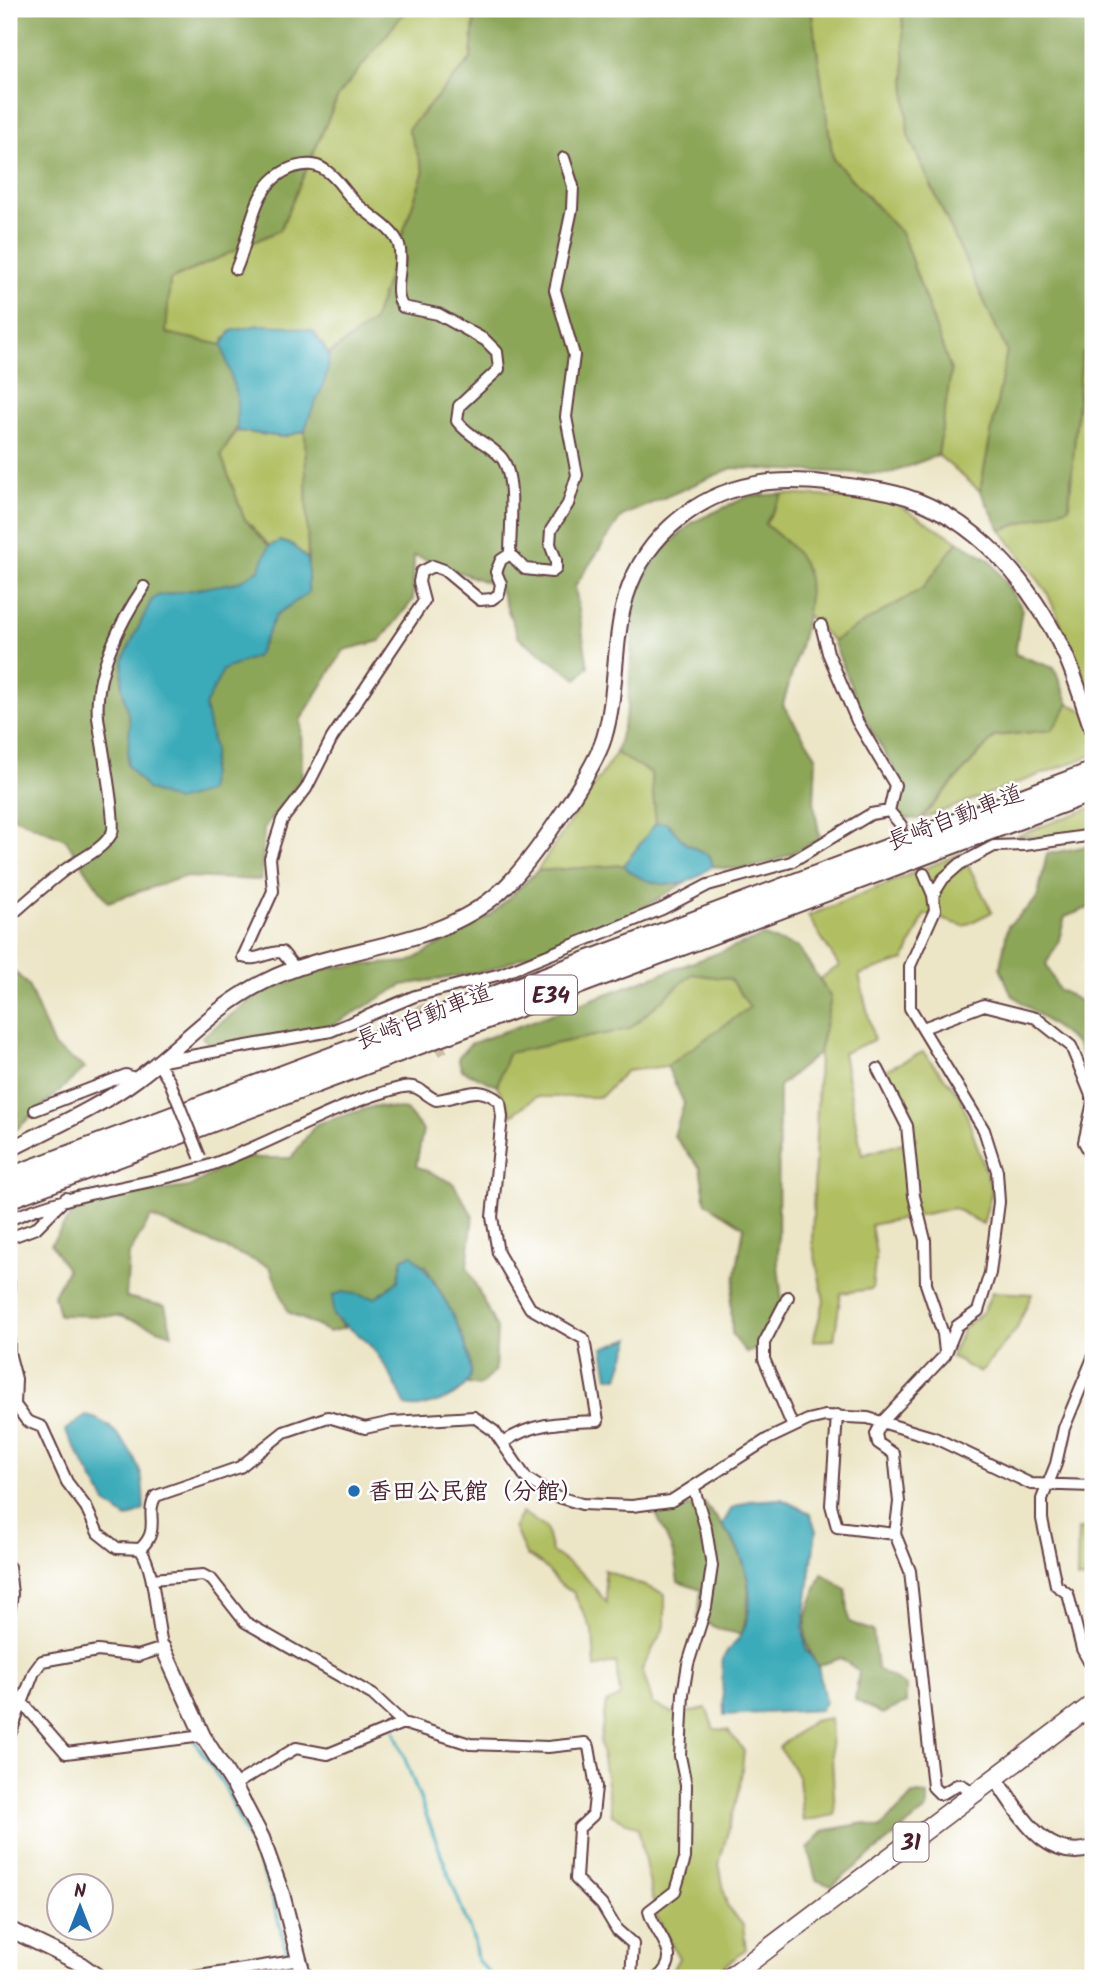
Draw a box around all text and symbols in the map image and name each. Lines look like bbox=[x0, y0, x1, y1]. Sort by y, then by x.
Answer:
street label: 長崎自動車道 bbox=[881, 774, 1030, 862]
street label: 長崎自動車道 bbox=[350, 973, 499, 1061]
road number: E34 bbox=[525, 976, 577, 1014]
place label: 香田公民館（分館） bbox=[368, 1473, 584, 1512]
marker: 香田公民館（分館） bbox=[346, 1483, 362, 1499]
road number: 31 bbox=[894, 1823, 928, 1862]
north arrow bbox=[46, 1871, 116, 1941]
text: N bbox=[74, 1877, 86, 1907]

